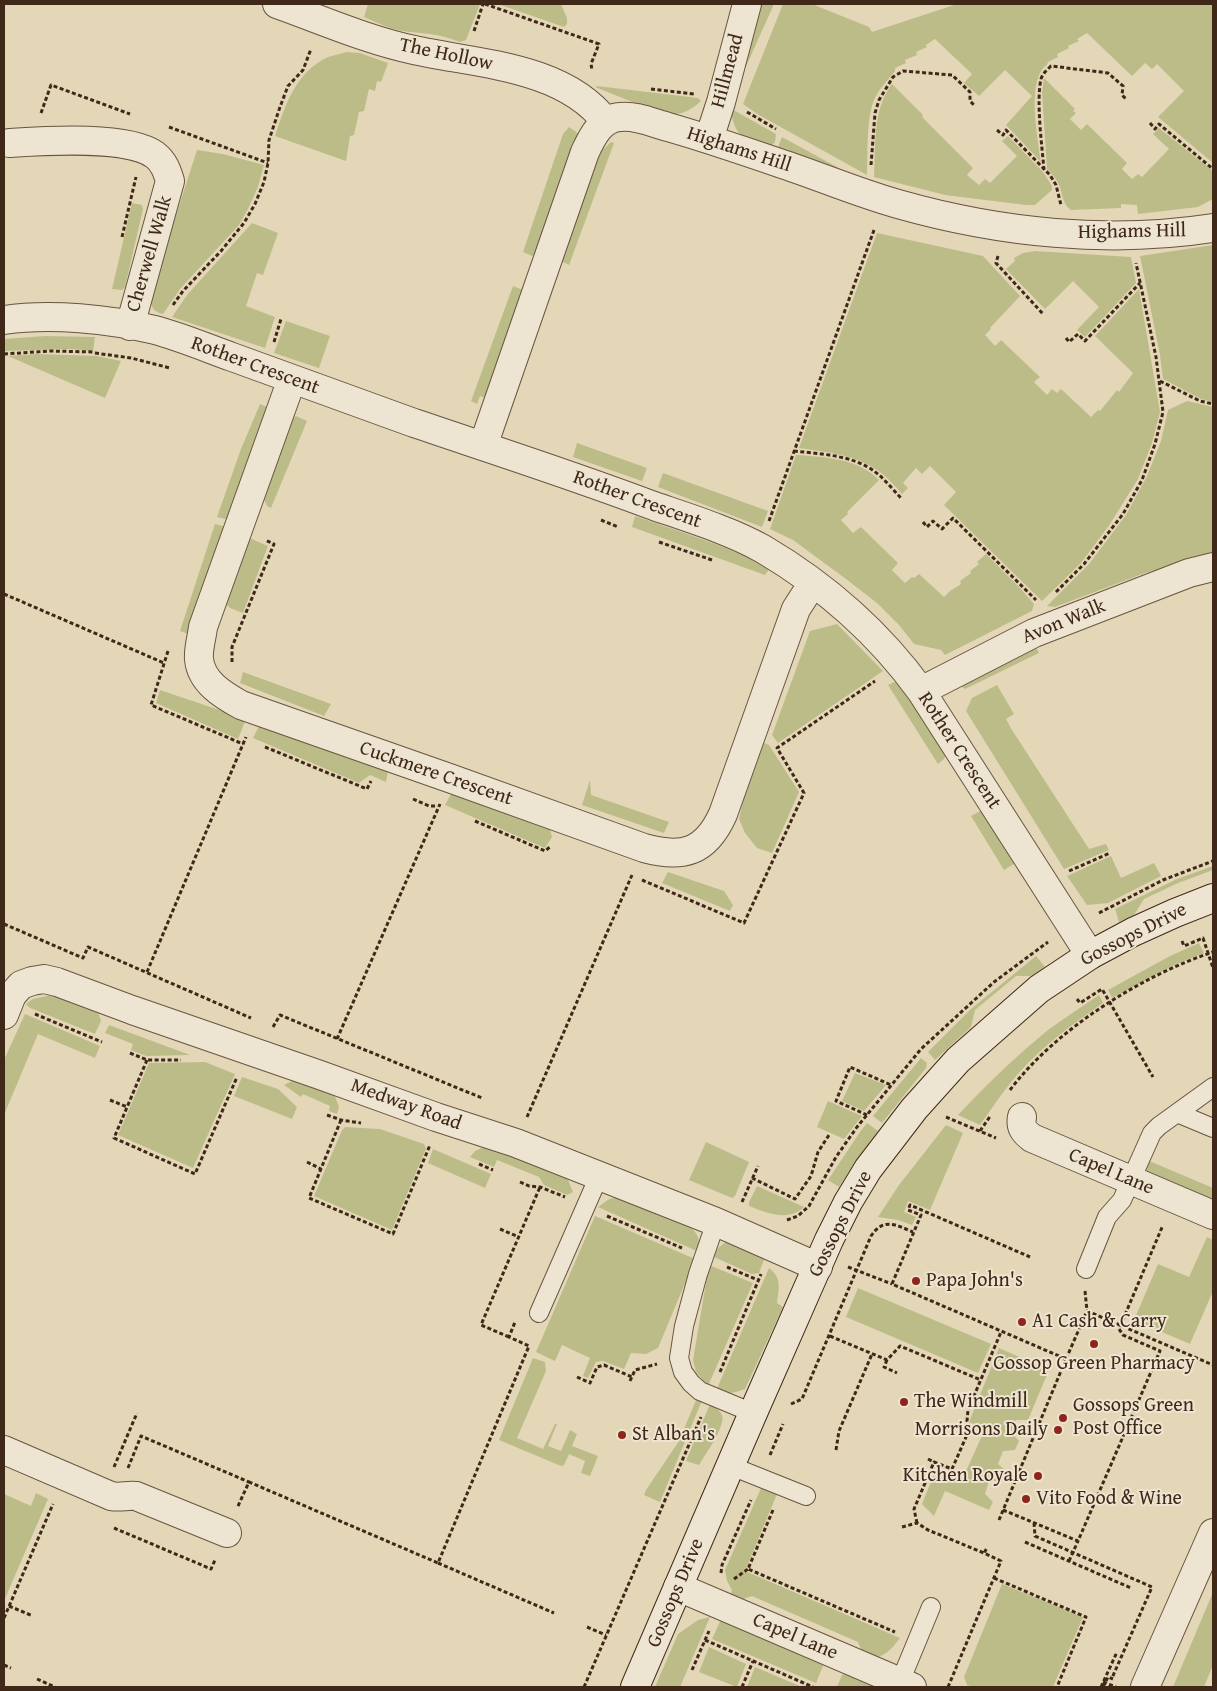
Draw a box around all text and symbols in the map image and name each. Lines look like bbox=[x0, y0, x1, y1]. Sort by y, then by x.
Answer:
street label: Hillmead bbox=[707, 31, 749, 111]
street label: The Hollow bbox=[397, 33, 495, 77]
street label: Highams Hill bbox=[684, 122, 794, 178]
street label: Cherwell Walk bbox=[122, 193, 178, 315]
street label: Highams Hill bbox=[1078, 219, 1186, 245]
street label: Rother Crescent bbox=[188, 332, 322, 400]
street label: Rother Crescent bbox=[570, 466, 704, 534]
street label: Avon Walk bbox=[1019, 594, 1109, 650]
street label: Rother Crescent bbox=[912, 688, 1006, 814]
street label: Cuckmere Crescent bbox=[356, 737, 516, 811]
street label: Gossops Drive bbox=[1077, 898, 1191, 972]
street label: Medway Road bbox=[347, 1074, 465, 1136]
street label: Capel Lane bbox=[1065, 1143, 1157, 1201]
street label: Gossops Drive bbox=[804, 1167, 878, 1281]
place label: Papa John's bbox=[926, 1269, 1023, 1293]
marker: Papa John's bbox=[910, 1275, 922, 1287]
place label: A1 Cash & Carry bbox=[1032, 1310, 1167, 1334]
marker: A1 Cash & Carry bbox=[1016, 1316, 1028, 1328]
marker: Gossop Green Pharmacy bbox=[1088, 1338, 1100, 1350]
place label: Gossop Green Pharmacy bbox=[993, 1352, 1195, 1376]
place label: The Windmill bbox=[914, 1390, 1028, 1414]
place label: Gossops Green Post Office bbox=[1073, 1394, 1194, 1441]
marker: The Windmill bbox=[898, 1396, 910, 1408]
marker: Gossops Green Post Office bbox=[1057, 1412, 1069, 1424]
place label: Morrisons Daily bbox=[915, 1418, 1048, 1442]
place label: St Alban's bbox=[632, 1423, 715, 1447]
marker: Morrisons Daily bbox=[1052, 1424, 1064, 1436]
marker: St Alban's bbox=[616, 1429, 628, 1441]
place label: Kitchen Royale bbox=[903, 1464, 1028, 1488]
marker: Kitchen Royale bbox=[1032, 1470, 1044, 1482]
place label: Vito Food & Wine bbox=[1036, 1487, 1182, 1511]
marker: Vito Food & Wine bbox=[1020, 1493, 1032, 1505]
street label: Gossops Drive bbox=[642, 1535, 710, 1651]
street label: Capel Lane bbox=[749, 1608, 841, 1666]

